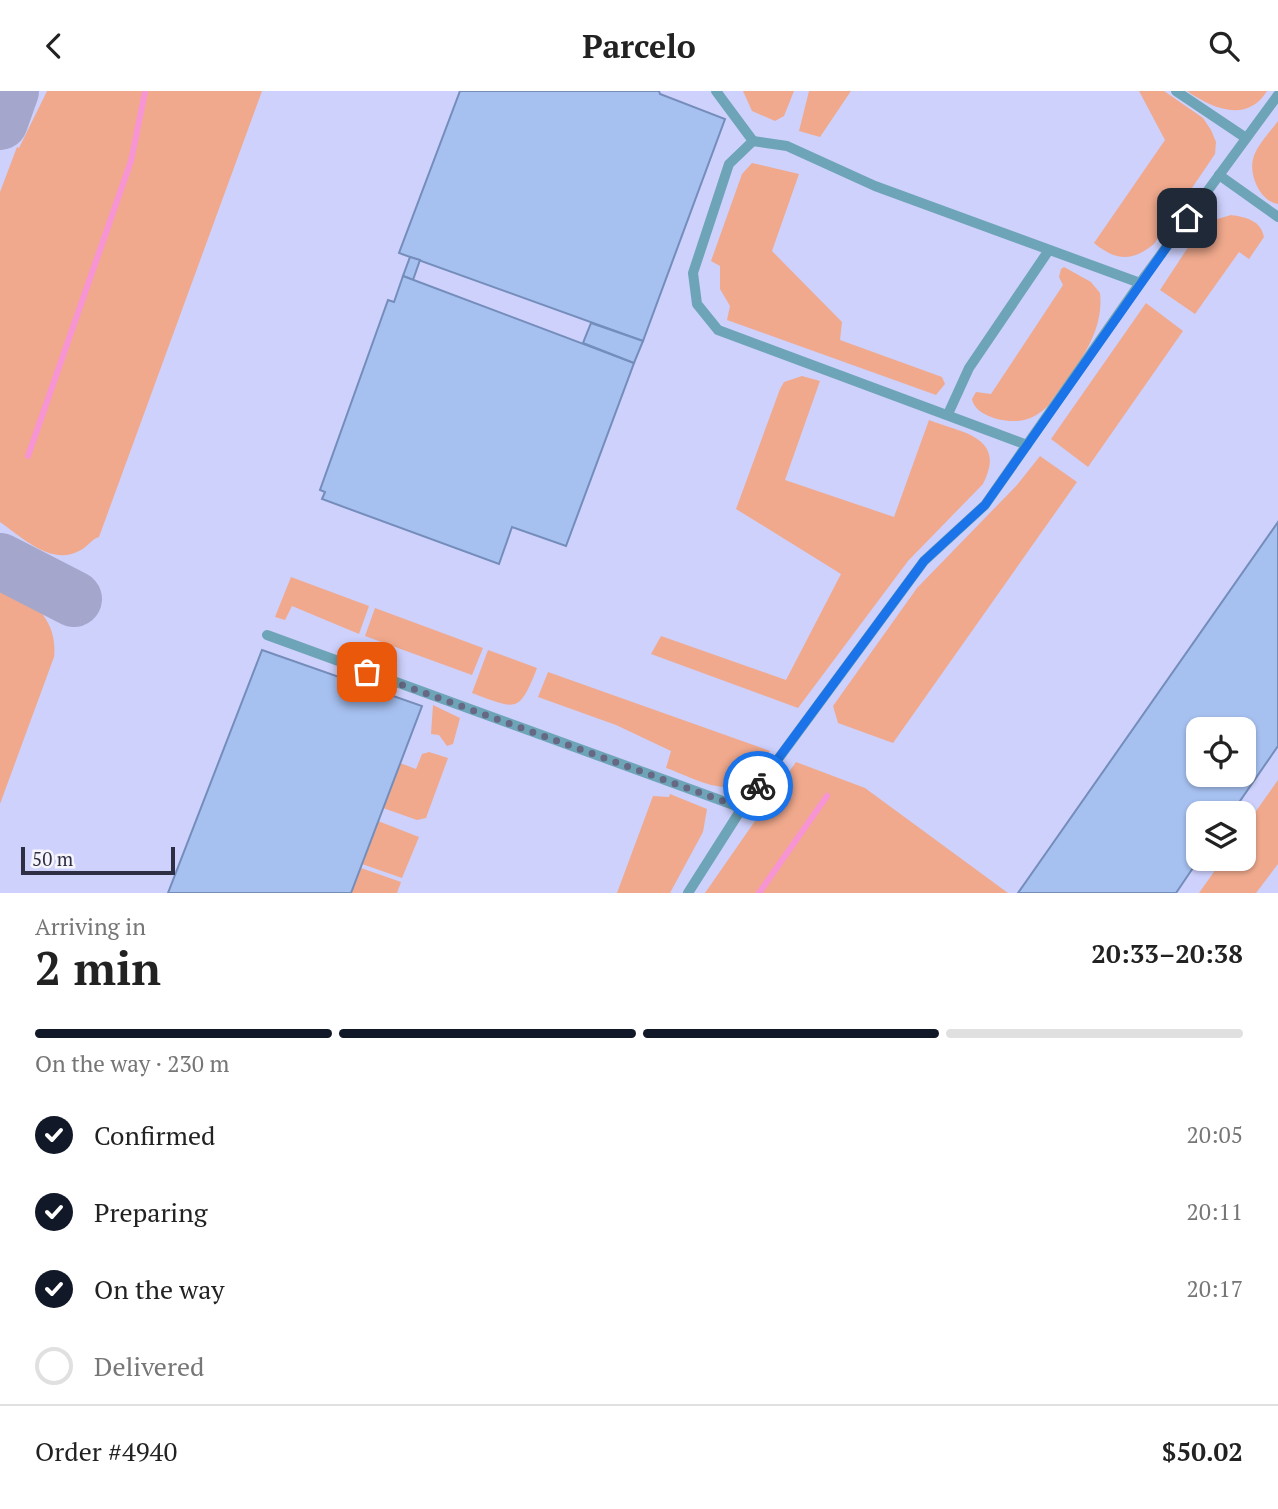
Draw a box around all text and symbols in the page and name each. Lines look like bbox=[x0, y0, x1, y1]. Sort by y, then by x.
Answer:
text: Parcelo bbox=[582, 25, 696, 67]
icon: back bbox=[35, 27, 73, 65]
icon: search bbox=[1205, 27, 1243, 65]
pin bbox=[1157, 188, 1217, 248]
icon: home bbox=[1168, 199, 1206, 237]
pin bbox=[337, 642, 397, 702]
icon: bag bbox=[348, 653, 386, 691]
map controls bbox=[1186, 717, 1256, 871]
button: locate bbox=[1186, 717, 1256, 787]
courier bbox=[723, 751, 793, 821]
icon: bike bbox=[739, 767, 777, 805]
button: layers bbox=[1186, 801, 1256, 871]
scale bar bbox=[21, 844, 175, 876]
text: 50 m bbox=[32, 846, 73, 871]
text: Arriving in bbox=[35, 911, 146, 942]
text: 20:33–20:38 bbox=[1091, 936, 1243, 970]
text: 2 min bbox=[35, 937, 161, 998]
text: On the way · 230 m bbox=[35, 1048, 229, 1079]
icon: check bbox=[35, 1116, 73, 1154]
text: Confirmed bbox=[94, 1118, 215, 1152]
text: 20:05 bbox=[1186, 1119, 1243, 1150]
icon: check bbox=[35, 1193, 73, 1231]
text: Preparing bbox=[94, 1195, 207, 1229]
text: 20:11 bbox=[1186, 1196, 1243, 1227]
icon: check bbox=[35, 1270, 73, 1308]
text: On the way bbox=[94, 1272, 225, 1306]
text: 20:17 bbox=[1186, 1273, 1243, 1304]
text: Delivered bbox=[94, 1349, 204, 1383]
text: Order #4940 bbox=[35, 1434, 177, 1468]
text: $50.02 bbox=[1162, 1434, 1243, 1468]

